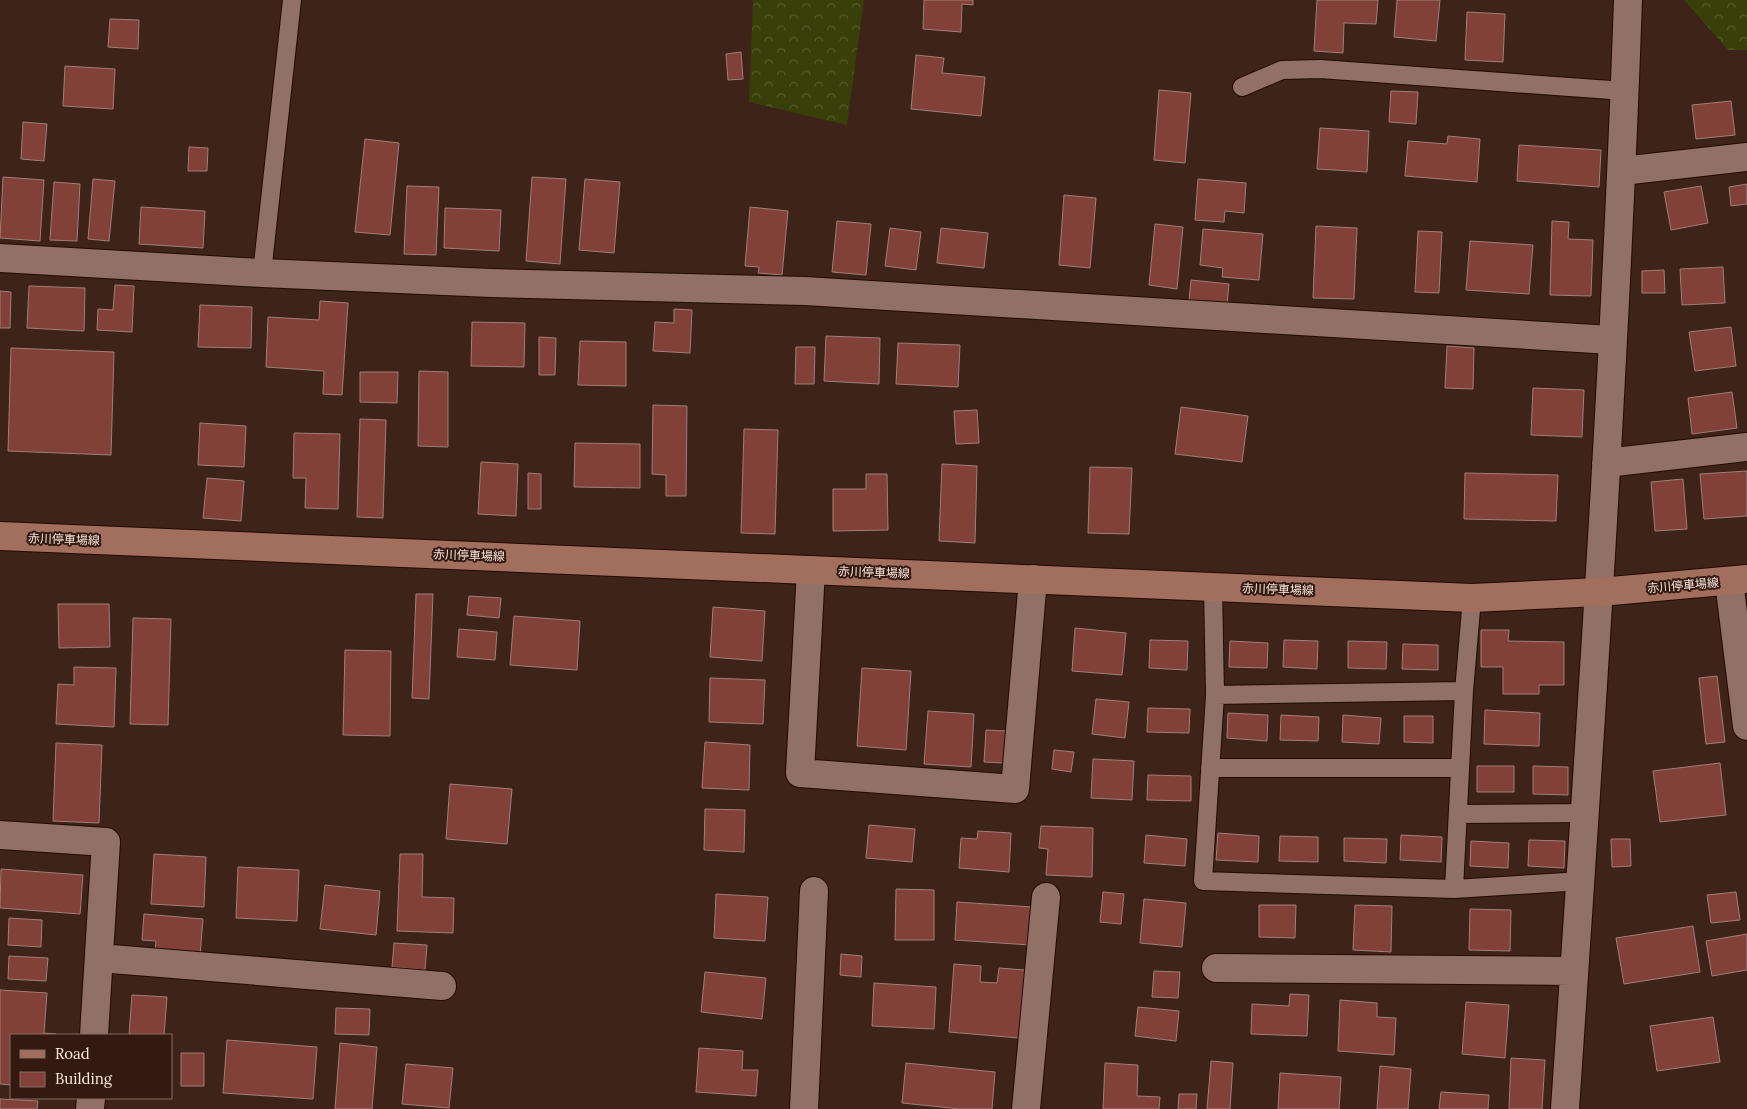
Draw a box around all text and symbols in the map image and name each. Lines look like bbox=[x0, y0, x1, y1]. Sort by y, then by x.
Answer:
street label: 赤川停車場線 bbox=[28, 530, 100, 548]
street label: 赤川停車場線 bbox=[433, 546, 505, 564]
street label: 赤川停車場線 bbox=[838, 563, 910, 581]
street label: 赤川停車場線 bbox=[1646, 574, 1720, 596]
street label: 赤川停車場線 bbox=[1242, 580, 1314, 598]
legend bbox=[10, 1034, 172, 1099]
text: Road bbox=[55, 1044, 90, 1063]
text: Building bbox=[55, 1069, 113, 1088]

